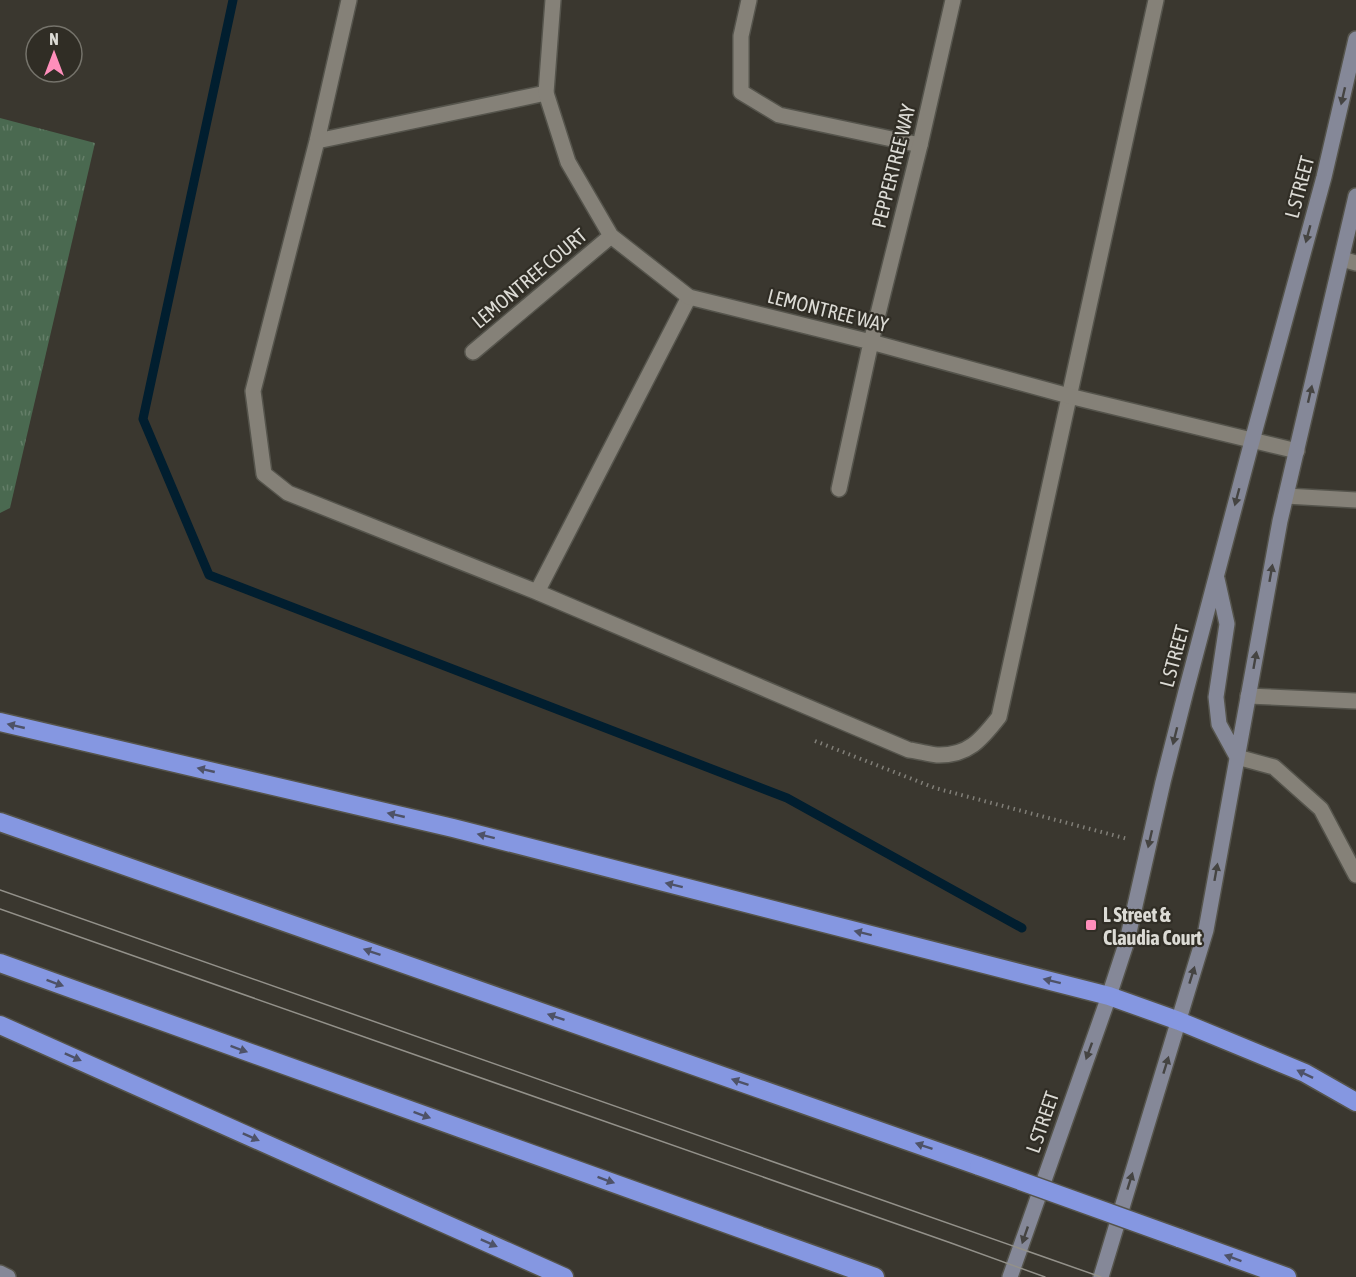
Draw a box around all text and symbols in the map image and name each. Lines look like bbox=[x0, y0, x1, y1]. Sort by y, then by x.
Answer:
north arrow bbox=[24, 24, 84, 84]
text: N bbox=[49, 30, 59, 48]
one-way arrow bbox=[1337, 87, 1347, 105]
street label: PEPPERTREE WAY bbox=[867, 102, 920, 230]
street label: L STREET bbox=[1280, 153, 1318, 221]
street label: LEMONTREE COURT bbox=[467, 223, 591, 333]
one-way arrow bbox=[1303, 225, 1312, 243]
street label: LEMONTREE WAY bbox=[765, 284, 891, 336]
one-way arrow bbox=[1306, 384, 1315, 403]
one-way arrow bbox=[1232, 488, 1241, 506]
one-way arrow bbox=[1267, 564, 1276, 583]
street label: L STREET bbox=[1155, 622, 1193, 690]
one-way arrow bbox=[1251, 650, 1260, 669]
one-way arrow bbox=[7, 721, 26, 730]
one-way arrow bbox=[1169, 727, 1179, 746]
one-way arrow bbox=[197, 765, 216, 775]
one-way arrow bbox=[387, 809, 405, 819]
one-way arrow bbox=[1145, 830, 1155, 848]
one-way arrow bbox=[476, 831, 495, 841]
one-way arrow bbox=[1212, 862, 1221, 881]
one-way arrow bbox=[665, 879, 684, 889]
place label: L Street & Claudia Court bbox=[1103, 903, 1202, 949]
marker: L Street & Claudia Court bbox=[1084, 918, 1098, 932]
one-way arrow bbox=[854, 927, 873, 937]
one-way arrow bbox=[363, 947, 381, 957]
one-way arrow bbox=[1188, 966, 1197, 984]
one-way arrow bbox=[1043, 976, 1061, 985]
one-way arrow bbox=[46, 979, 64, 988]
one-way arrow bbox=[547, 1012, 565, 1022]
one-way arrow bbox=[1084, 1042, 1094, 1060]
one-way arrow bbox=[230, 1044, 248, 1054]
one-way arrow bbox=[64, 1052, 82, 1062]
one-way arrow bbox=[1162, 1056, 1171, 1074]
one-way arrow bbox=[1296, 1069, 1314, 1079]
one-way arrow bbox=[731, 1076, 749, 1086]
street label: L STREET bbox=[1021, 1088, 1063, 1156]
one-way arrow bbox=[413, 1110, 431, 1120]
one-way arrow bbox=[242, 1132, 259, 1141]
one-way arrow bbox=[914, 1141, 932, 1151]
one-way arrow bbox=[1126, 1172, 1135, 1190]
one-way arrow bbox=[597, 1176, 615, 1186]
one-way arrow bbox=[1019, 1226, 1029, 1244]
one-way arrow bbox=[480, 1239, 497, 1248]
one-way arrow bbox=[1224, 1252, 1242, 1262]

